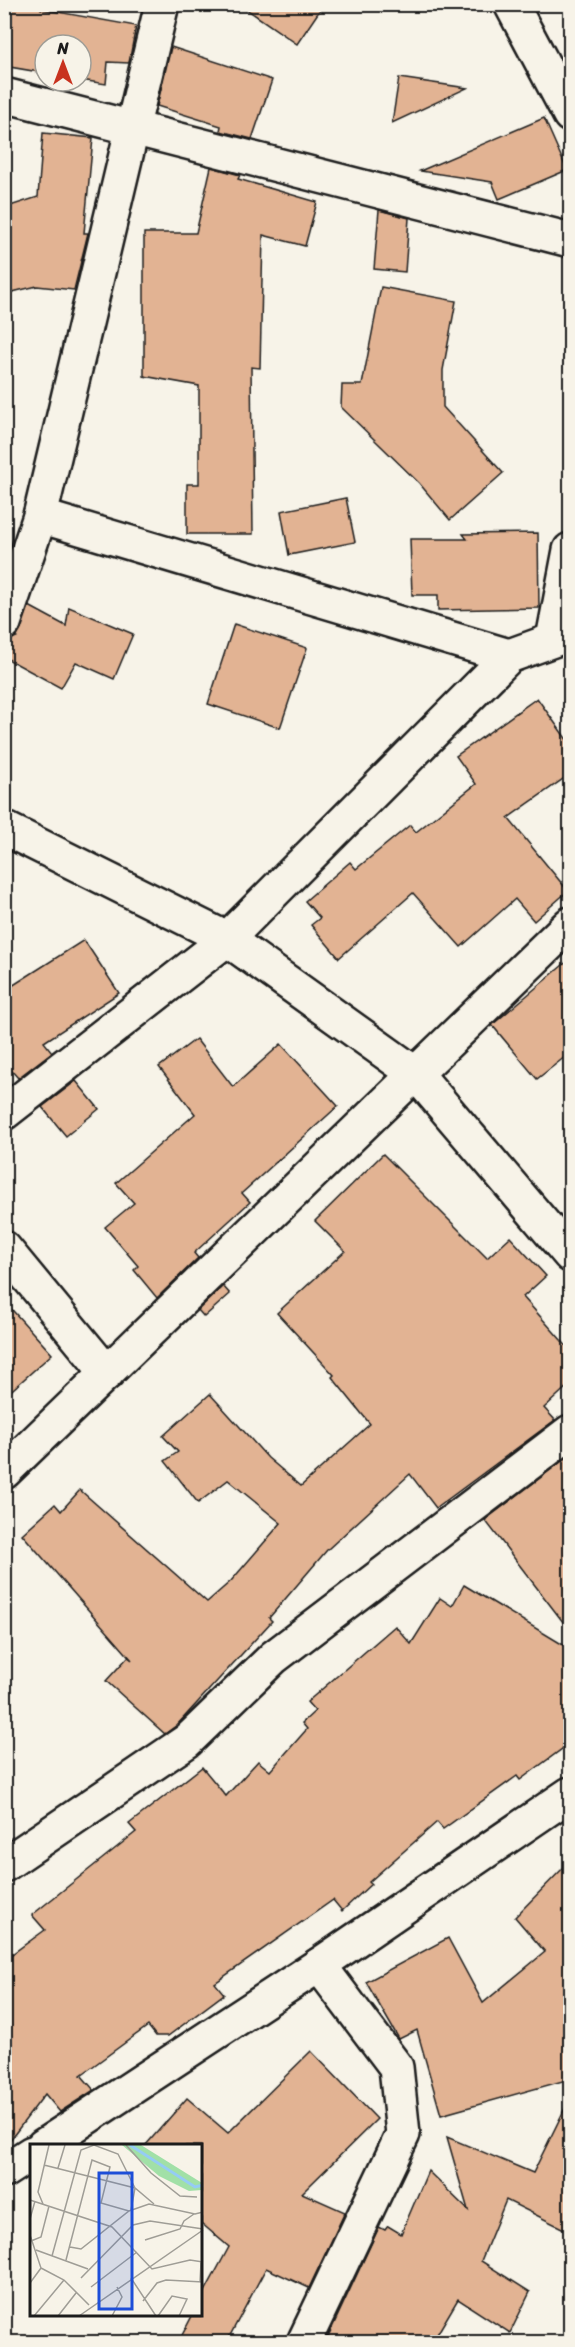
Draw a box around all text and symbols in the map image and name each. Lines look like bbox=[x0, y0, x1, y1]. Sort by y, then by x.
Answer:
north arrow bbox=[33, 33, 93, 93]
text: N bbox=[56, 34, 69, 63]
inset map bbox=[30, 2144, 202, 2317]

